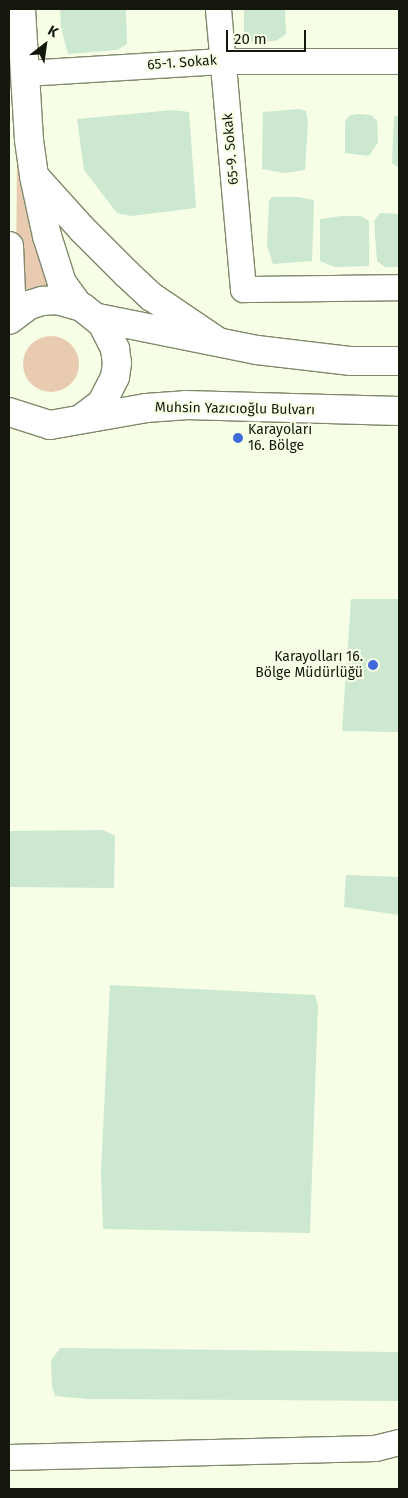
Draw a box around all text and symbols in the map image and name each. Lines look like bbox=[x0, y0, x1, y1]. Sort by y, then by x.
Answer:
north arrow bbox=[20, 20, 70, 70]
scale bar bbox=[228, 20, 308, 52]
text: K bbox=[45, 22, 61, 41]
text: 20 m bbox=[234, 30, 267, 48]
street label: 65-1. Sokak bbox=[147, 52, 217, 74]
street label: 65-9. Sokak bbox=[219, 112, 243, 186]
street label: Muhsin Yazıcıoğlu Bulvarı bbox=[155, 399, 315, 419]
place label: Karayoları 16. Bölge bbox=[248, 422, 312, 454]
marker: Karayoları 16. Bölge bbox=[232, 432, 244, 444]
place label: Karayolları 16. Bölge Müdürlüğü bbox=[255, 649, 363, 682]
marker: Karayolları 16. Bölge Müdürlüğü bbox=[367, 659, 379, 671]

